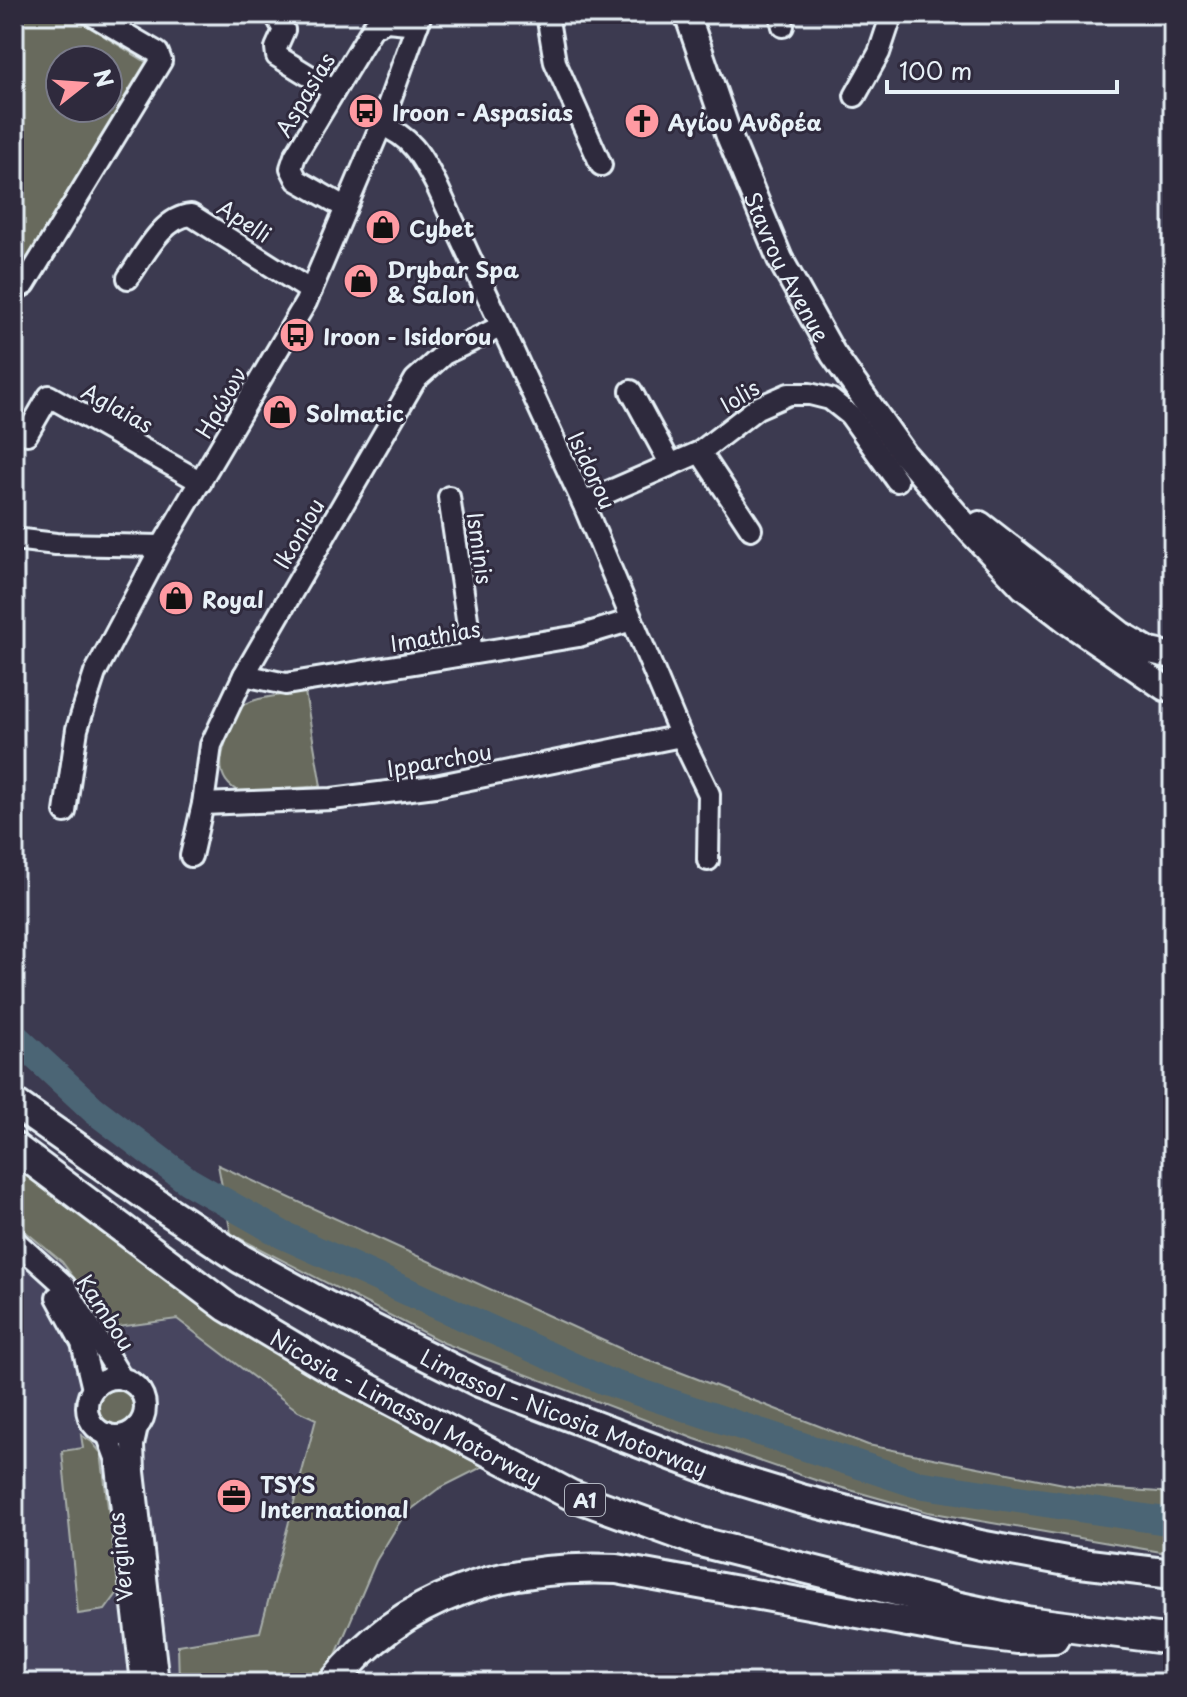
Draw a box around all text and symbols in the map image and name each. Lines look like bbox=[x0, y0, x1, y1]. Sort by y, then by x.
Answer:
north arrow bbox=[44, 44, 124, 124]
scale bar bbox=[887, 44, 1117, 94]
street label: Aspasias bbox=[266, 45, 342, 143]
text: 100 m bbox=[899, 52, 972, 88]
text: N bbox=[86, 65, 123, 91]
bus stop icon: Iroon - Aspasias bbox=[347, 92, 385, 130]
place label: Iroon - Aspasias bbox=[392, 95, 573, 128]
church icon: Αγίου Ανδρέα bbox=[623, 102, 661, 140]
place label: Αγίου Ανδρέα bbox=[668, 105, 822, 138]
street label: Stavrou Avenue bbox=[737, 186, 839, 347]
street label: Apelli bbox=[211, 190, 279, 250]
shop icon: Cybet bbox=[364, 208, 402, 246]
place label: Cybet bbox=[409, 211, 475, 244]
place label: Drybar Spa & Salon bbox=[387, 252, 519, 310]
shop icon: Drybar Spa & Salon bbox=[342, 262, 380, 300]
bus stop icon: Iroon - Isidorou bbox=[278, 316, 316, 354]
place label: Iroon - Isidorou bbox=[323, 319, 491, 352]
street label: Ηρώων bbox=[186, 360, 254, 444]
street label: Iolis bbox=[713, 370, 765, 420]
street label: Aglaias bbox=[76, 374, 160, 440]
shop icon: Solmatic bbox=[261, 393, 299, 431]
place label: Solmatic bbox=[306, 396, 404, 429]
street label: Isidorou bbox=[561, 426, 625, 514]
street label: Ikoniou bbox=[264, 491, 332, 575]
street label: Isminis bbox=[460, 510, 502, 586]
shop icon: Royal bbox=[157, 579, 195, 617]
place label: Royal bbox=[202, 582, 264, 615]
street label: Imathias bbox=[387, 611, 483, 659]
street label: Ipparchou bbox=[384, 734, 494, 784]
street label: Kambou bbox=[70, 1267, 144, 1357]
street label: Nicosia - Limassol Motorway bbox=[264, 1320, 548, 1494]
street label: Limassol - Nicosia Motorway bbox=[415, 1339, 713, 1484]
place label: TSYS International bbox=[260, 1467, 408, 1525]
office icon: TSYS International bbox=[215, 1477, 253, 1515]
road number: A1 bbox=[565, 1484, 605, 1516]
street label: Verginas bbox=[98, 1511, 140, 1603]

